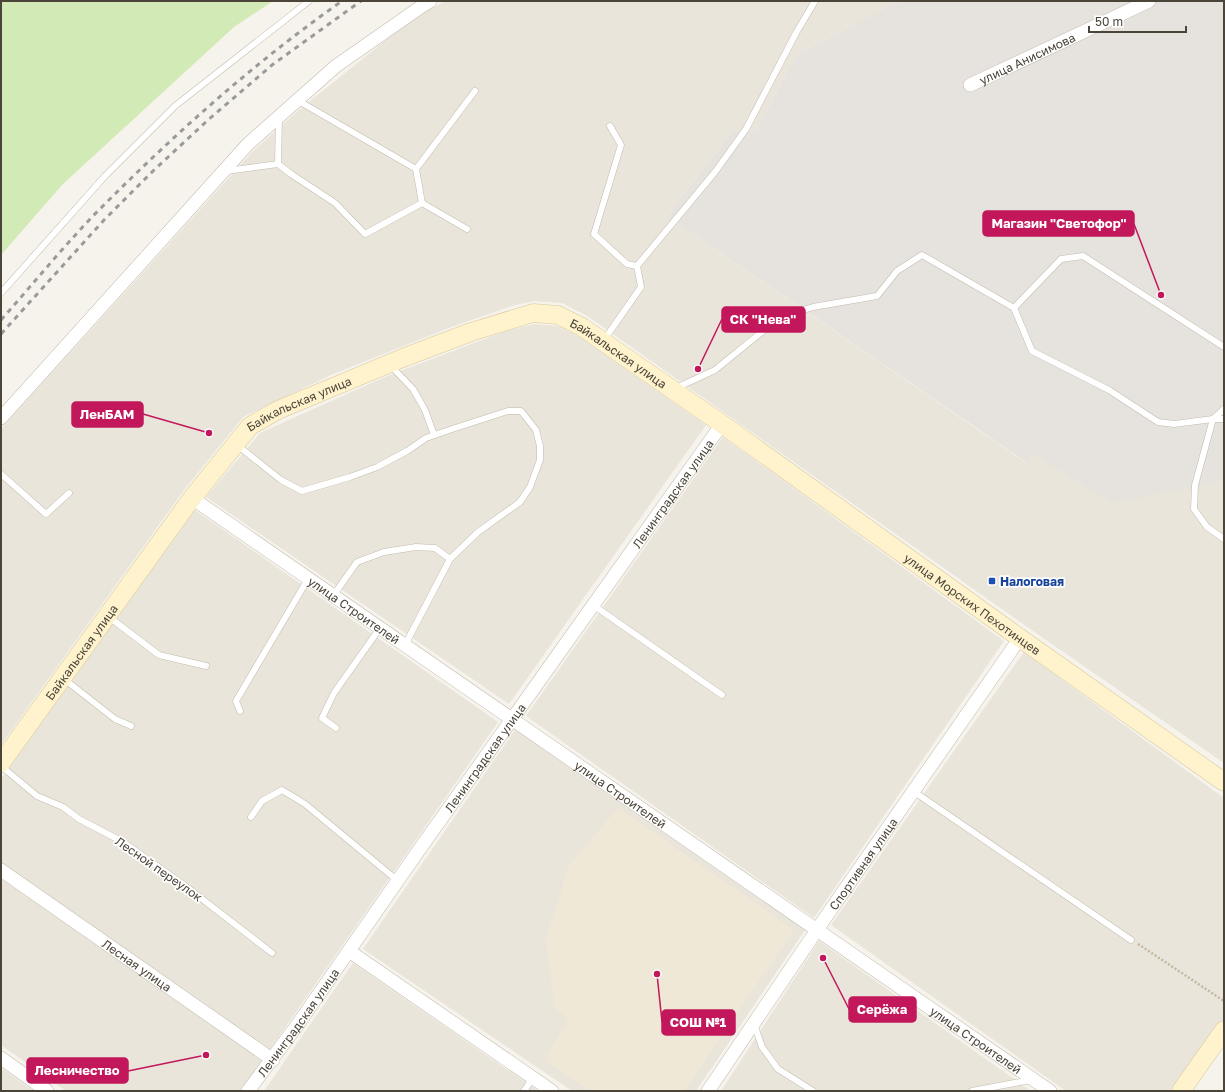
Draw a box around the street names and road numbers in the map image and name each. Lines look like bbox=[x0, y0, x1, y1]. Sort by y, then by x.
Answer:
street label: улица Анисимова bbox=[977, 29, 1077, 87]
street label: Байкальская улица bbox=[568, 315, 670, 391]
street label: Байкальская улица bbox=[243, 373, 354, 434]
street label: Ленинградская улица bbox=[629, 436, 716, 551]
street label: улица Морских Пехотинцев bbox=[901, 550, 1044, 658]
street label: улица Строителей bbox=[305, 573, 403, 647]
street label: Байкальская улица bbox=[42, 601, 121, 703]
street label: Ленинградская улица bbox=[441, 700, 528, 815]
street label: улица Строителей bbox=[572, 757, 669, 831]
street label: Спортивная улица bbox=[826, 815, 900, 913]
street label: Лесной переулок bbox=[113, 833, 205, 905]
street label: Лесная улица bbox=[99, 936, 175, 994]
street label: Ленинградская улица bbox=[254, 965, 342, 1079]
street label: улица Строителей bbox=[927, 1003, 1025, 1077]

